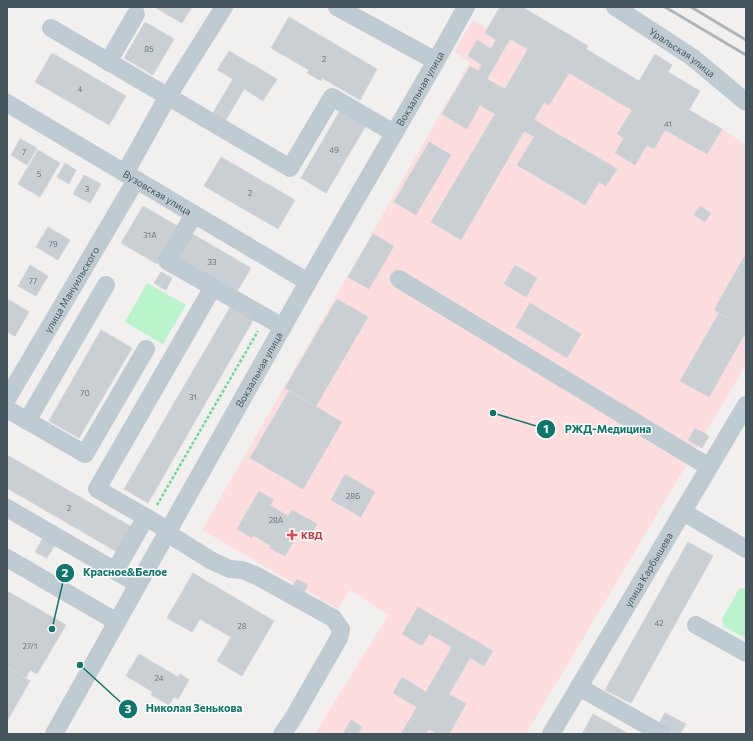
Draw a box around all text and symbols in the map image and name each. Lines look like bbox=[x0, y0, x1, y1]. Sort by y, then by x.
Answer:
street label: Уральская улица bbox=[647, 25, 718, 80]
house number: 85 bbox=[144, 44, 154, 54]
street label: Вокзальная улица bbox=[394, 49, 446, 128]
house number: 2 bbox=[322, 54, 327, 64]
house number: 4 bbox=[78, 84, 83, 94]
house number: 41 bbox=[664, 119, 672, 129]
house number: 49 bbox=[329, 145, 339, 155]
house number: 7 bbox=[22, 147, 26, 157]
street label: Вузовская улица bbox=[121, 167, 194, 217]
house number: 5 bbox=[37, 169, 42, 179]
house number: 3 bbox=[85, 184, 90, 194]
house number: 2 bbox=[248, 188, 253, 198]
house number: 31А bbox=[143, 230, 157, 240]
house number: 79 bbox=[48, 239, 58, 249]
street label: улица Мануильского bbox=[41, 244, 101, 335]
house number: 33 bbox=[207, 257, 217, 267]
house number: 77 bbox=[29, 276, 37, 286]
street label: Вокзальная улица bbox=[233, 330, 285, 409]
house number: 70 bbox=[80, 388, 90, 398]
house number: 31 bbox=[189, 392, 197, 402]
callout: РЖД-Медицина bbox=[536, 417, 659, 440]
text: 1 bbox=[543, 421, 549, 435]
text: РЖД-Медицина bbox=[565, 422, 652, 435]
house number: 28Б bbox=[346, 491, 360, 501]
house number: 2 bbox=[67, 503, 72, 513]
house number: 28А bbox=[269, 515, 284, 525]
marker: КВД bbox=[286, 529, 298, 541]
place label: КВД bbox=[301, 529, 323, 541]
street label: улица Карбышева bbox=[622, 530, 675, 609]
callout: Красное&Белое bbox=[55, 561, 175, 584]
text: 2 bbox=[62, 565, 69, 579]
text: Красное&Белое bbox=[83, 565, 167, 578]
house number: 42 bbox=[654, 618, 664, 628]
house number: 28 bbox=[237, 621, 247, 631]
house number: 27/1 bbox=[22, 641, 38, 651]
house number: 24 bbox=[154, 673, 164, 683]
callout: Николая Зенькова bbox=[118, 697, 250, 720]
text: 3 bbox=[125, 701, 132, 715]
text: Николая Зенькова bbox=[146, 701, 243, 714]

